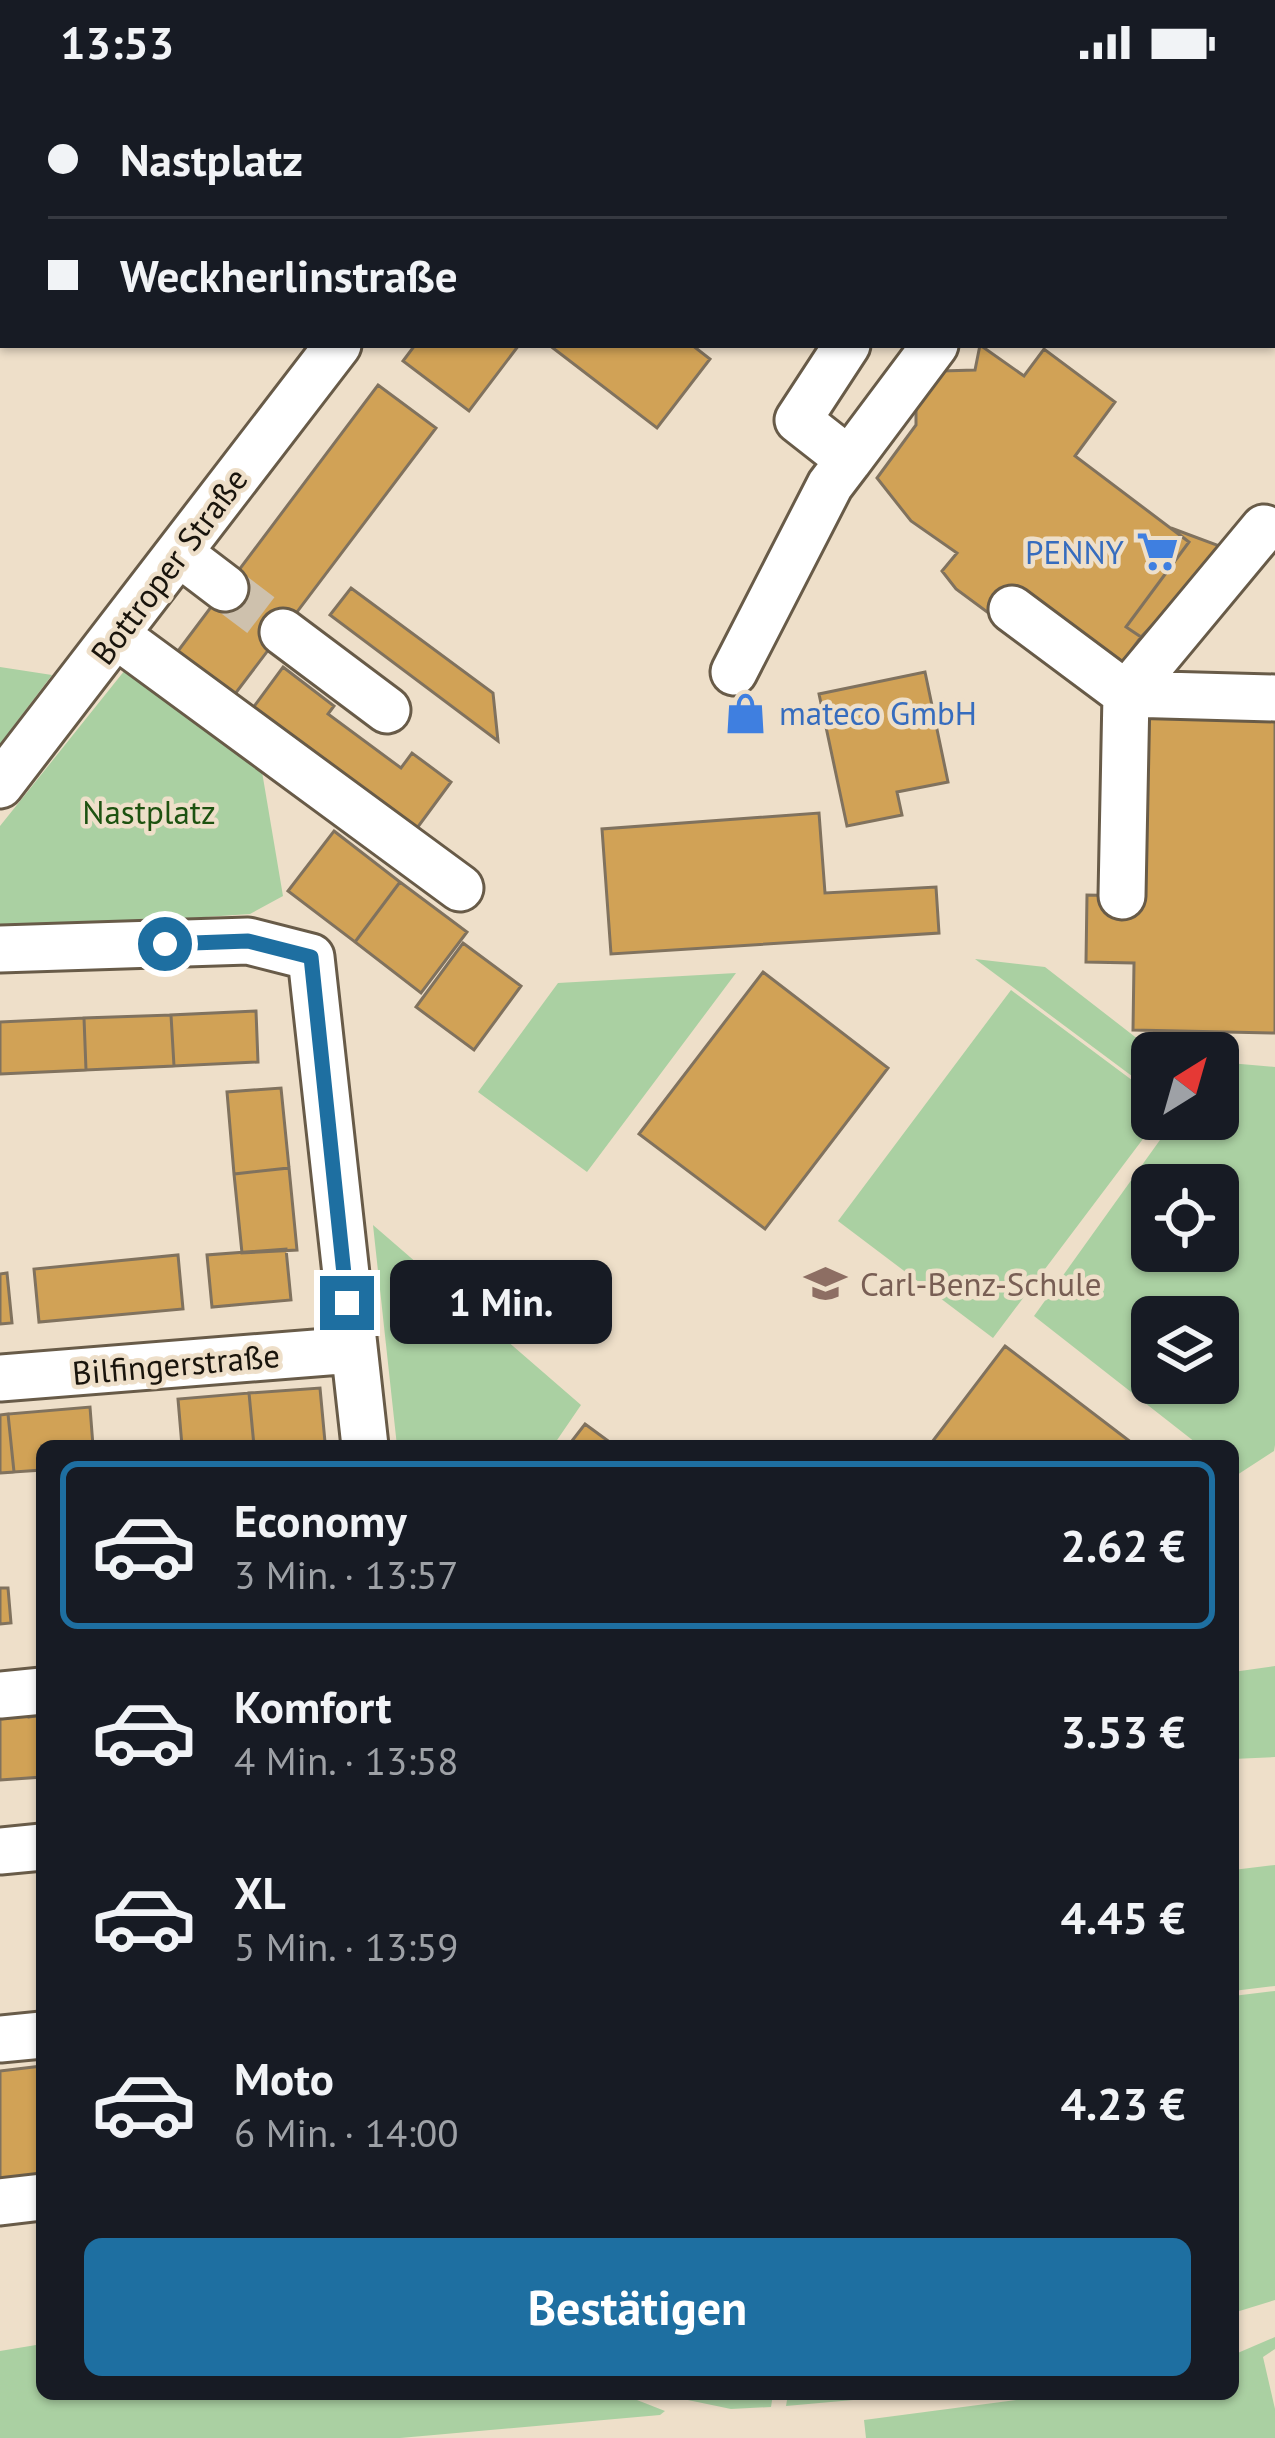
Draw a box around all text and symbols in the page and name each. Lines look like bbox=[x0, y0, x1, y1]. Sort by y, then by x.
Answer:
text: 13:53 bbox=[60, 13, 174, 71]
text: Nastplatz bbox=[120, 130, 303, 188]
text: Weckherlinstraße bbox=[120, 246, 458, 304]
street label: Bottroper Straße bbox=[81, 459, 257, 673]
supermarket icon: PENNY bbox=[1135, 529, 1181, 575]
place label: PENNY bbox=[1025, 530, 1125, 573]
shop icon: mateco GmbH bbox=[722, 690, 768, 736]
place label: mateco GmbH bbox=[779, 691, 977, 734]
park label: Nastplatz bbox=[82, 790, 216, 833]
route start bbox=[138, 917, 192, 971]
north arrow bbox=[1131, 1032, 1239, 1140]
map controls bbox=[1131, 1032, 1239, 1404]
button: locate bbox=[1131, 1164, 1239, 1272]
callout: 1 Min. bbox=[389, 1261, 611, 1345]
school or university icon: Carl-Benz-Schule bbox=[803, 1261, 849, 1307]
place label: Carl-Benz-Schule bbox=[860, 1262, 1101, 1305]
route end bbox=[320, 1276, 374, 1330]
text: 1 Min. bbox=[449, 1276, 553, 1327]
button: layers bbox=[1131, 1296, 1239, 1404]
street label: Bilfingerstraße bbox=[70, 1333, 282, 1394]
icon: car bbox=[90, 1491, 198, 1599]
text: Economy bbox=[234, 1491, 407, 1549]
text: 2.62 € bbox=[1060, 1516, 1185, 1574]
text: 3 Min. · 13:57 bbox=[234, 1549, 458, 1600]
icon: car bbox=[90, 1677, 198, 1785]
text: Komfort bbox=[234, 1677, 391, 1735]
text: 3.53 € bbox=[1060, 1702, 1185, 1760]
text: 4 Min. · 13:58 bbox=[234, 1735, 458, 1786]
icon: car bbox=[90, 1863, 198, 1971]
text: XL bbox=[234, 1863, 286, 1921]
text: 4.45 € bbox=[1060, 1888, 1185, 1946]
text: 5 Min. · 13:59 bbox=[234, 1921, 458, 1972]
icon: car bbox=[90, 2049, 198, 2157]
text: Moto bbox=[234, 2049, 334, 2107]
text: 4.23 € bbox=[1060, 2074, 1185, 2132]
text: 6 Min. · 14:00 bbox=[234, 2107, 458, 2158]
button: Bestätigen bbox=[84, 2238, 1191, 2376]

